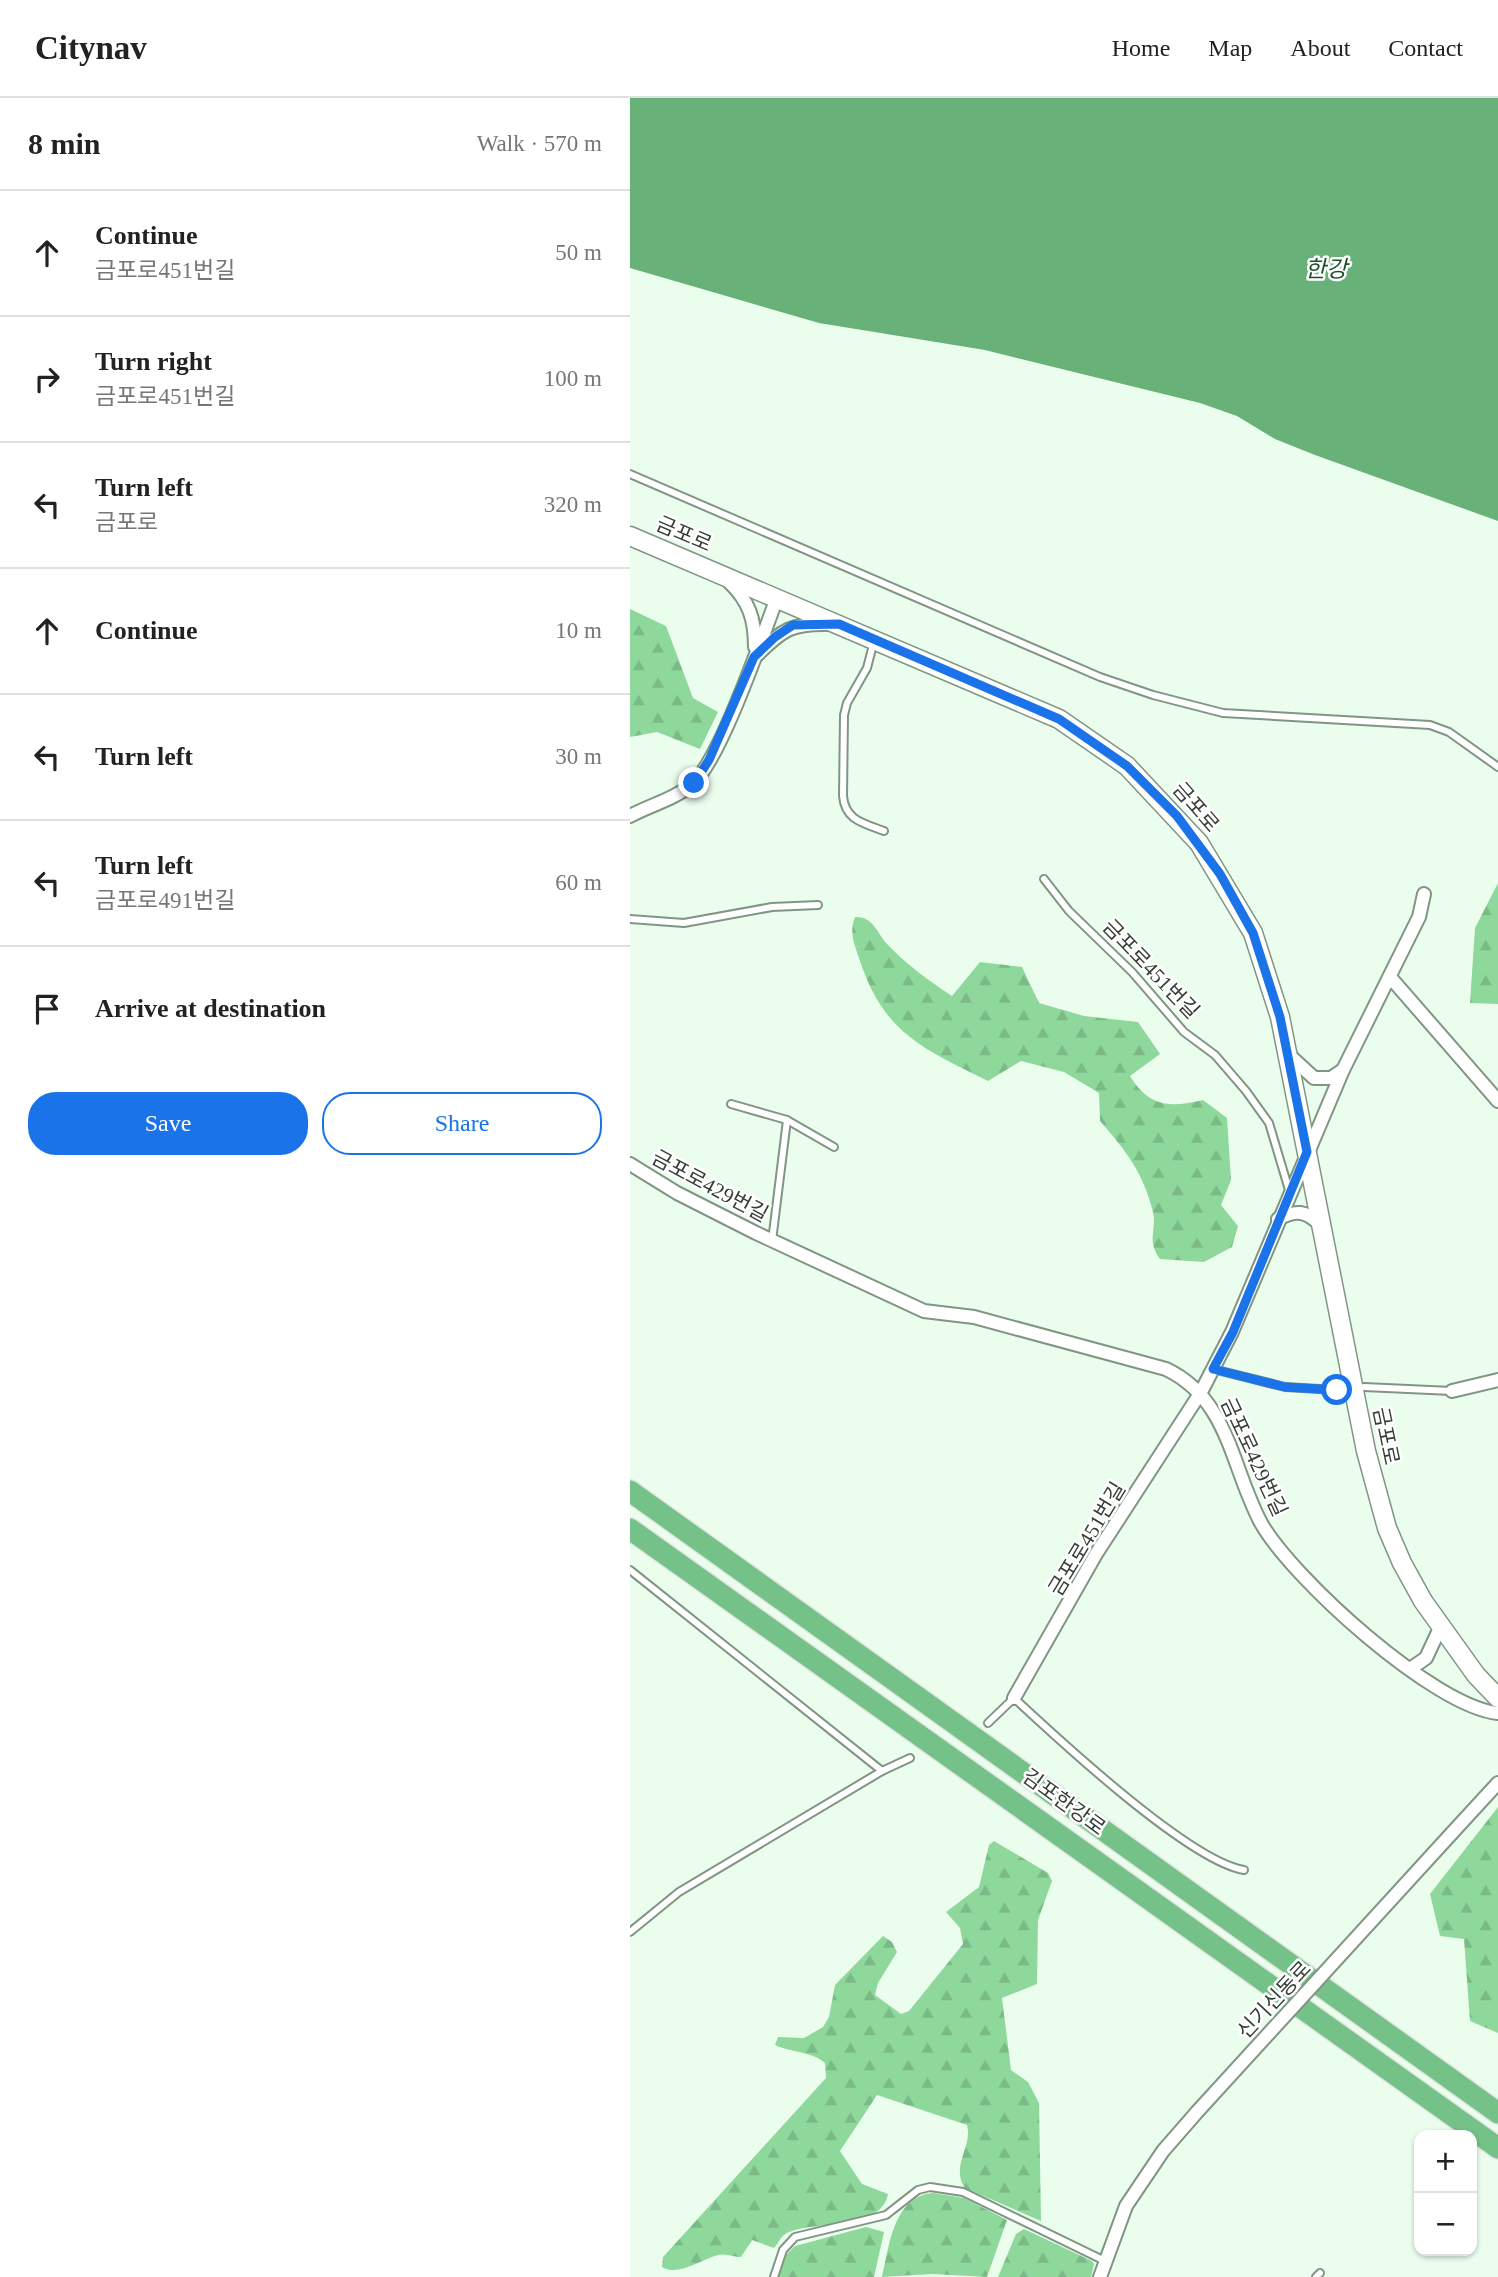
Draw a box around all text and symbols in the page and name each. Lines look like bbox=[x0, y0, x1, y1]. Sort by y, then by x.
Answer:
text: Citynav bbox=[35, 30, 147, 66]
text: Home bbox=[1112, 35, 1170, 61]
text: Map bbox=[1208, 35, 1252, 61]
text: About bbox=[1290, 35, 1350, 61]
text: Contact bbox=[1388, 35, 1463, 61]
text: 8 min bbox=[28, 127, 101, 160]
text: Walk · 570 m bbox=[477, 131, 602, 156]
text: Continue bbox=[95, 221, 198, 250]
icon: ahead bbox=[28, 234, 66, 272]
text: 50 m bbox=[555, 240, 602, 265]
water label: 한강 bbox=[1305, 257, 1350, 282]
text: 금포로451번길 bbox=[95, 258, 235, 283]
text: Turn right bbox=[95, 347, 212, 376]
icon: right bbox=[28, 360, 66, 398]
text: 100 m bbox=[544, 366, 602, 391]
text: 금포로451번길 bbox=[95, 384, 235, 409]
text: Turn left bbox=[95, 473, 193, 502]
icon: left bbox=[28, 486, 66, 524]
text: 320 m bbox=[544, 492, 602, 517]
text: 금포로 bbox=[95, 510, 158, 535]
street label: 금포로 bbox=[653, 512, 715, 556]
icon: ahead bbox=[28, 612, 66, 650]
text: Continue bbox=[95, 616, 198, 645]
text: 10 m bbox=[555, 618, 602, 643]
icon: left bbox=[28, 738, 66, 776]
text: Turn left bbox=[95, 742, 193, 771]
text: 30 m bbox=[555, 744, 602, 769]
route end bbox=[678, 767, 709, 798]
street label: 금포로 bbox=[1168, 777, 1224, 837]
text: Turn left bbox=[95, 851, 193, 880]
icon: left bbox=[28, 864, 66, 902]
text: 60 m bbox=[555, 870, 602, 895]
text: 금포로491번길 bbox=[95, 888, 235, 913]
street label: 금포로451번길 bbox=[1098, 915, 1204, 1023]
icon: arrive bbox=[28, 990, 66, 1028]
text: Arrive at destination bbox=[95, 994, 326, 1023]
button: Save bbox=[28, 1092, 308, 1155]
button: Share bbox=[322, 1092, 602, 1155]
street label: 금포로429번길 bbox=[648, 1145, 772, 1227]
route start bbox=[1321, 1374, 1352, 1405]
street label: 금포로429번길 bbox=[1216, 1394, 1292, 1520]
street label: 금포로 bbox=[1368, 1405, 1404, 1467]
street label: 금포로451번길 bbox=[1044, 1478, 1130, 1600]
street label: 김포한강로 bbox=[1018, 1764, 1110, 1840]
street label: 신기신동로 bbox=[1232, 1956, 1316, 2044]
map controls bbox=[1414, 2130, 1477, 2256]
button: + bbox=[1414, 2130, 1477, 2193]
button: − bbox=[1414, 2193, 1477, 2256]

